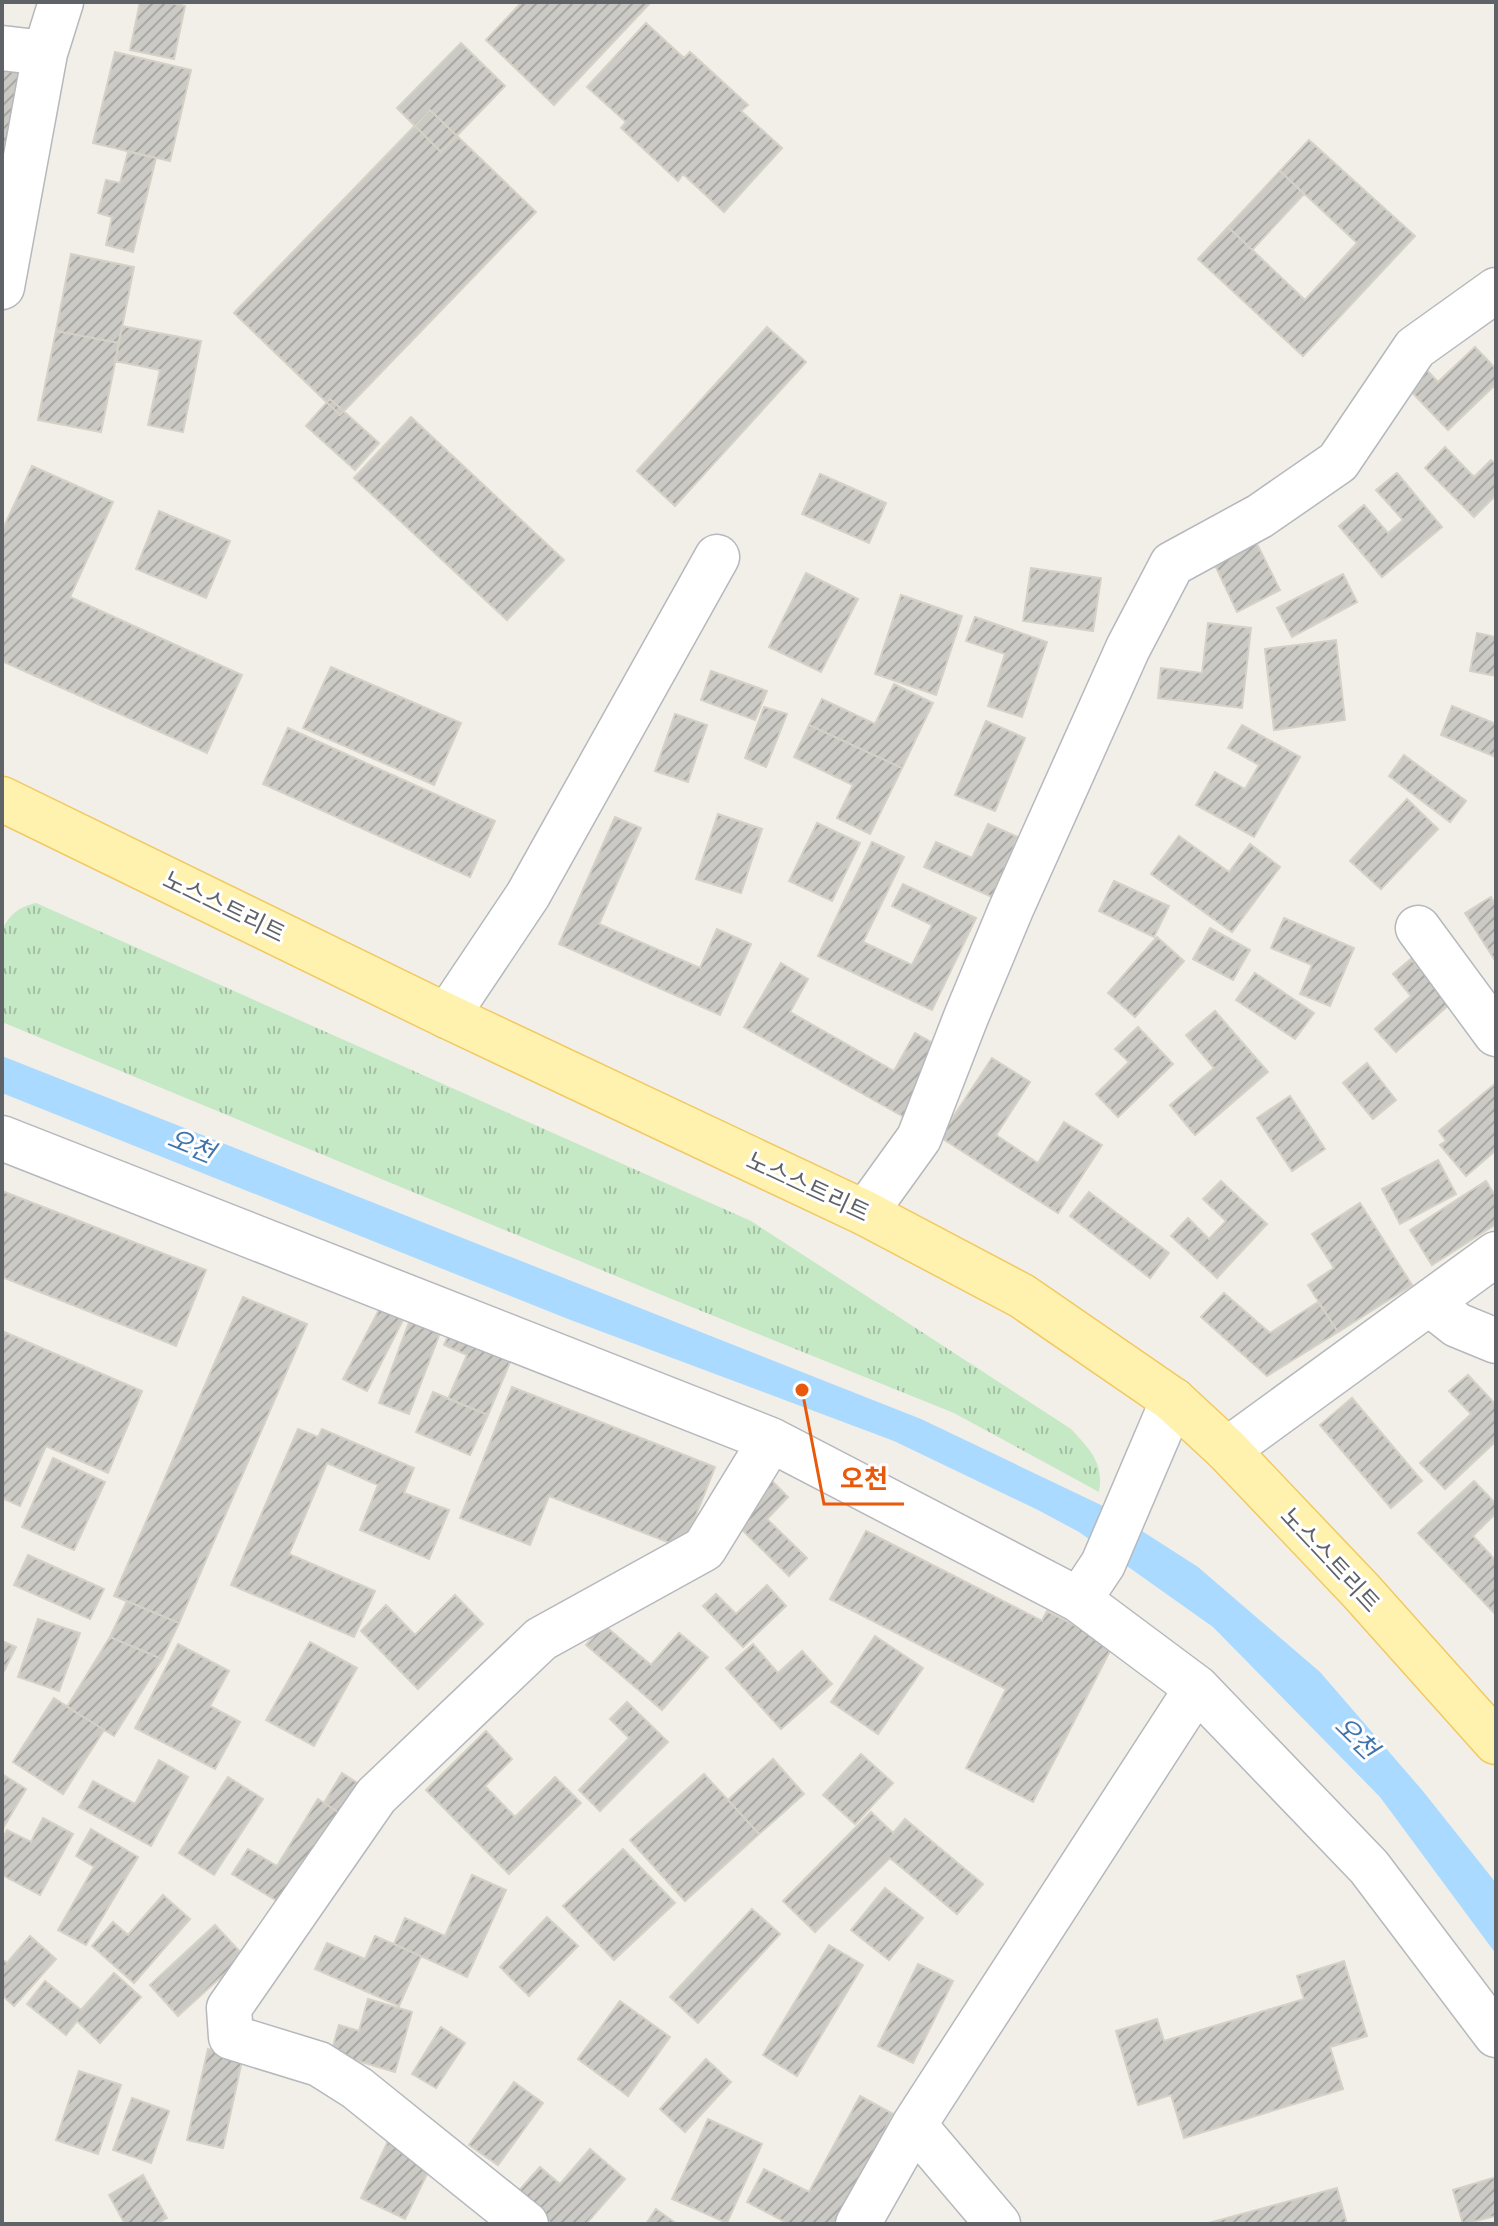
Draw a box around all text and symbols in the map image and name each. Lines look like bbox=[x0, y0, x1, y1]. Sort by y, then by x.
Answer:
street label: 노스스트리트 bbox=[158, 865, 290, 949]
water label: 오천 bbox=[163, 1123, 222, 1170]
street label: 노스스트리트 bbox=[742, 1146, 874, 1228]
callout: 오천 bbox=[824, 1454, 904, 1504]
text: 오천 bbox=[840, 1464, 888, 1495]
street label: 노스스트리트 bbox=[1275, 1502, 1385, 1618]
water label: 오천 bbox=[1328, 1710, 1386, 1768]

